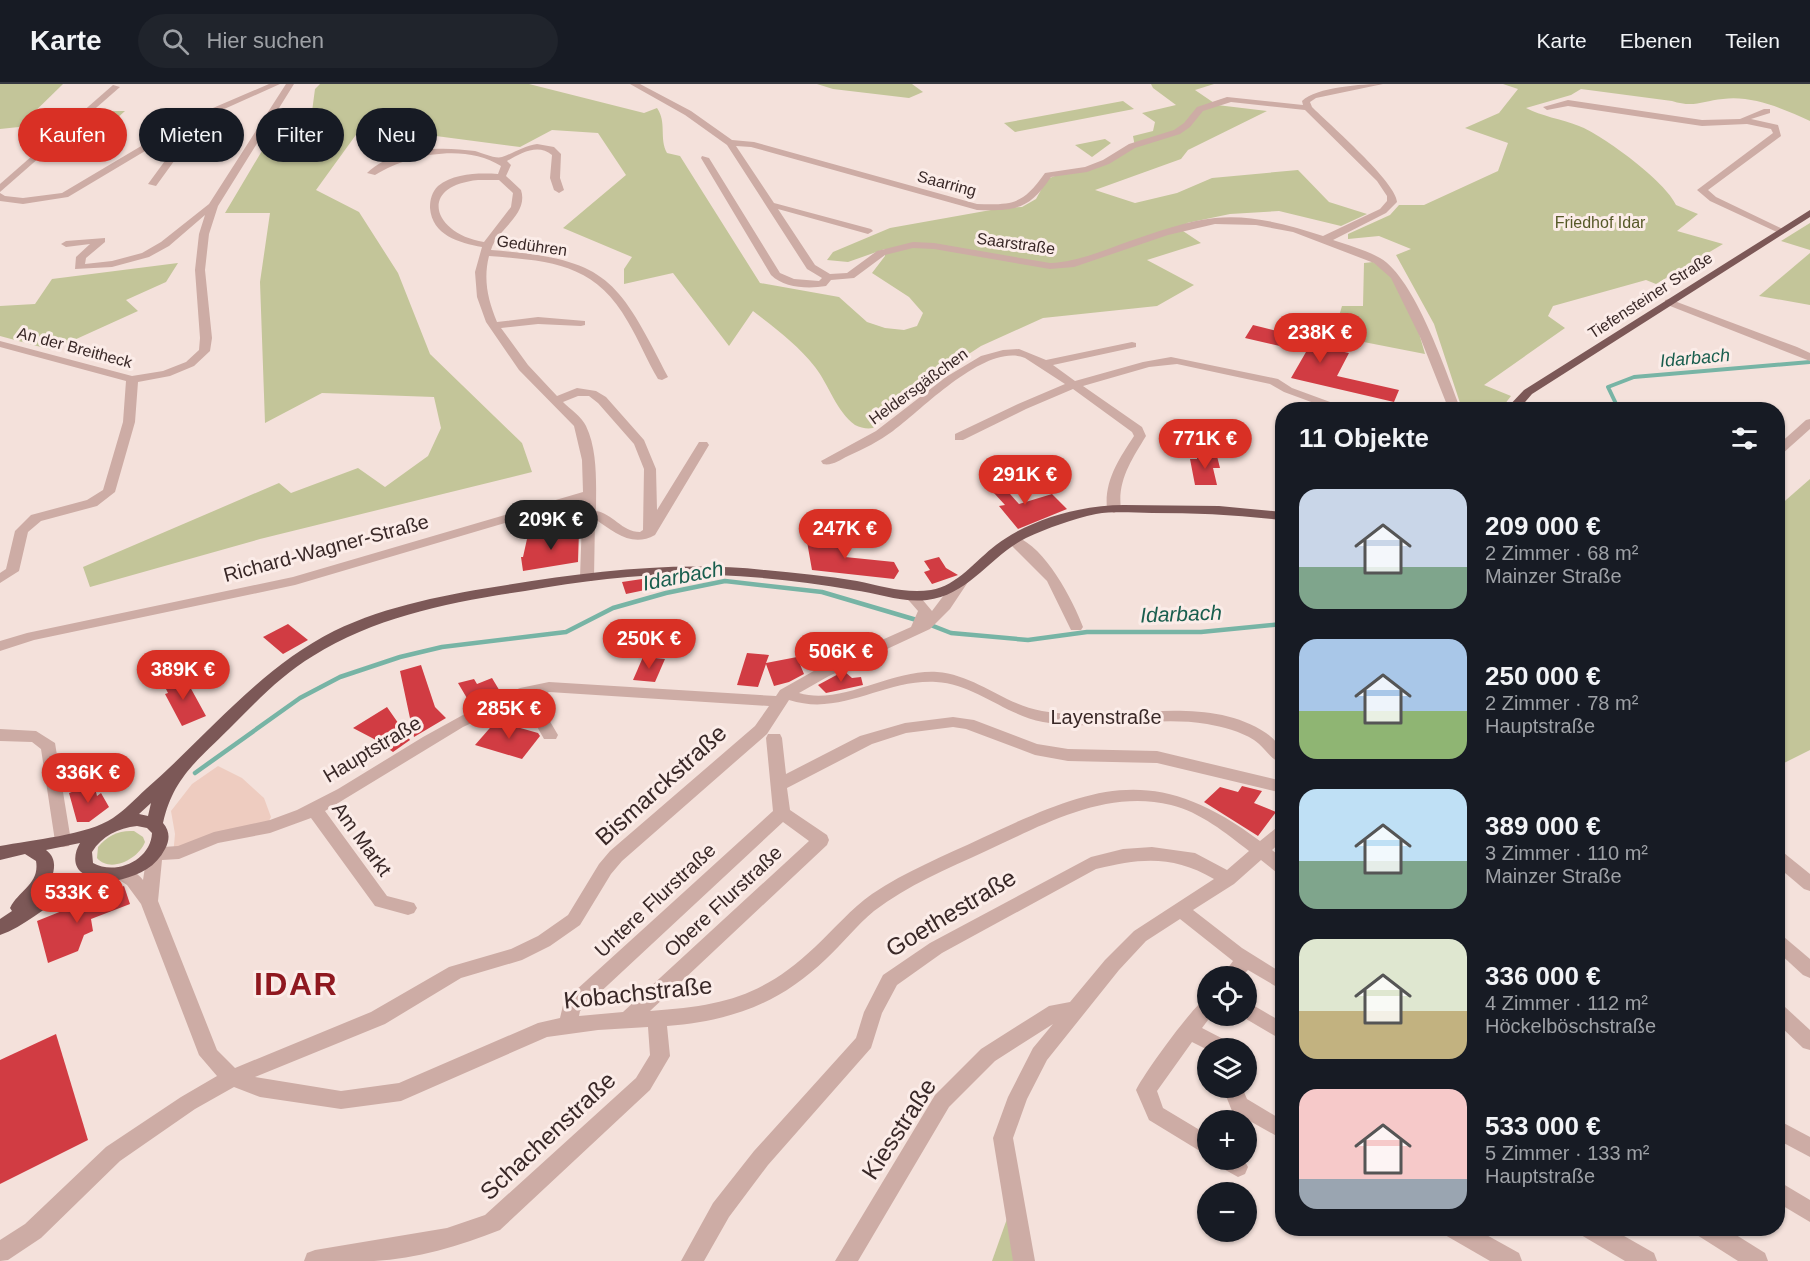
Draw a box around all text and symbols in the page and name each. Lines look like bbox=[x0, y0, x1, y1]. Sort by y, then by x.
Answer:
search box bbox=[138, 14, 558, 68]
text: Karte bbox=[30, 25, 102, 56]
icon: search bbox=[159, 25, 192, 58]
text: Hier suchen bbox=[207, 28, 324, 53]
text: Karte bbox=[1537, 29, 1587, 52]
text: Ebenen bbox=[1620, 29, 1692, 52]
text: Teilen bbox=[1725, 29, 1780, 52]
chip: Kaufen bbox=[18, 108, 127, 162]
chip: Mieten bbox=[139, 108, 244, 162]
chip: Filter bbox=[256, 108, 344, 162]
chip: Neu bbox=[356, 108, 437, 162]
street label: Saarring bbox=[915, 167, 978, 200]
park label: Friedhof Idar bbox=[1555, 214, 1646, 231]
street label: Saarstraße bbox=[976, 230, 1056, 257]
street label: Gedühren bbox=[496, 232, 568, 259]
street label: Tiefensteiner Straße bbox=[1585, 249, 1716, 342]
pin: 238K € bbox=[1271, 313, 1369, 364]
text: 238K € bbox=[1288, 321, 1352, 343]
street label: An der Breitheck bbox=[16, 324, 135, 371]
street label: Heldersgäßchen bbox=[866, 345, 971, 428]
water label: Idarbach bbox=[1659, 345, 1731, 371]
pin: 771K € bbox=[1156, 419, 1254, 470]
icon: filters bbox=[1728, 422, 1761, 455]
text: 11 Objekte bbox=[1299, 423, 1429, 453]
text: 771K € bbox=[1173, 427, 1237, 449]
pin: 291K € bbox=[976, 455, 1074, 506]
text: 291K € bbox=[993, 463, 1057, 485]
pin: 209K € bbox=[502, 500, 600, 551]
text: 209K € bbox=[519, 508, 583, 530]
pin: 247K € bbox=[796, 509, 894, 560]
street label: Richard-Wagner-Straße bbox=[221, 510, 431, 586]
text: 209 000 € bbox=[1485, 511, 1601, 541]
icon: home bbox=[1347, 513, 1419, 585]
text: 247K € bbox=[813, 517, 877, 539]
text: 2 Zimmer · 68 m² bbox=[1485, 542, 1638, 564]
water label: Idarbach bbox=[641, 556, 725, 595]
text: Mainzer Straße bbox=[1485, 565, 1622, 587]
water label: Idarbach bbox=[1140, 601, 1222, 626]
pin: 250K € bbox=[600, 619, 698, 670]
text: 250K € bbox=[617, 627, 681, 649]
pin: 506K € bbox=[792, 632, 890, 683]
text: 506K € bbox=[809, 640, 873, 662]
pin: 389K € bbox=[134, 650, 232, 701]
text: 389K € bbox=[151, 658, 215, 680]
text: 250 000 € bbox=[1485, 661, 1601, 691]
icon: home bbox=[1347, 663, 1419, 735]
pin: 285K € bbox=[460, 689, 558, 740]
text: 2 Zimmer · 78 m² bbox=[1485, 692, 1638, 714]
text: 285K € bbox=[477, 697, 541, 719]
street label: Layenstraße bbox=[1050, 706, 1162, 728]
street label: Hauptstraße bbox=[319, 711, 425, 787]
text: Hauptstraße bbox=[1485, 715, 1595, 737]
street label: Bismarckstraße bbox=[590, 719, 732, 850]
pin: 336K € bbox=[39, 753, 137, 804]
text: 336K € bbox=[56, 761, 120, 783]
street label: Am Markt bbox=[328, 798, 396, 880]
text: 389 000 € bbox=[1485, 811, 1601, 841]
icon: home bbox=[1347, 813, 1419, 885]
street label: Untere Flurstraße bbox=[590, 839, 720, 961]
street label: Obere Flurstraße bbox=[660, 841, 786, 961]
text: 3 Zimmer · 110 m² bbox=[1485, 842, 1648, 864]
street label: Goethestraße bbox=[881, 863, 1021, 962]
text: Mainzer Straße bbox=[1485, 865, 1622, 887]
pin: 533K € bbox=[28, 873, 126, 924]
text: 533K € bbox=[45, 881, 109, 903]
text: 336 000 € bbox=[1485, 961, 1601, 991]
icon: home bbox=[1347, 963, 1419, 1035]
district label: IDAR bbox=[254, 966, 338, 1002]
map controls bbox=[1197, 966, 1257, 1242]
button: locate bbox=[1197, 966, 1257, 1026]
street label: Kobachstraße bbox=[562, 971, 714, 1014]
text: 4 Zimmer · 112 m² bbox=[1485, 992, 1648, 1014]
text: Höckelböschstraße bbox=[1485, 1015, 1656, 1037]
button: layers bbox=[1197, 1038, 1257, 1098]
street label: Schachenstraße bbox=[475, 1066, 621, 1205]
street label: Kiesstraße bbox=[856, 1073, 941, 1184]
button: + bbox=[1197, 1110, 1257, 1170]
text: 533 000 € bbox=[1485, 1111, 1601, 1141]
icon: home bbox=[1347, 1113, 1419, 1185]
text: 5 Zimmer · 133 m² bbox=[1485, 1142, 1649, 1164]
text: Hauptstraße bbox=[1485, 1165, 1595, 1187]
button: − bbox=[1197, 1182, 1257, 1242]

